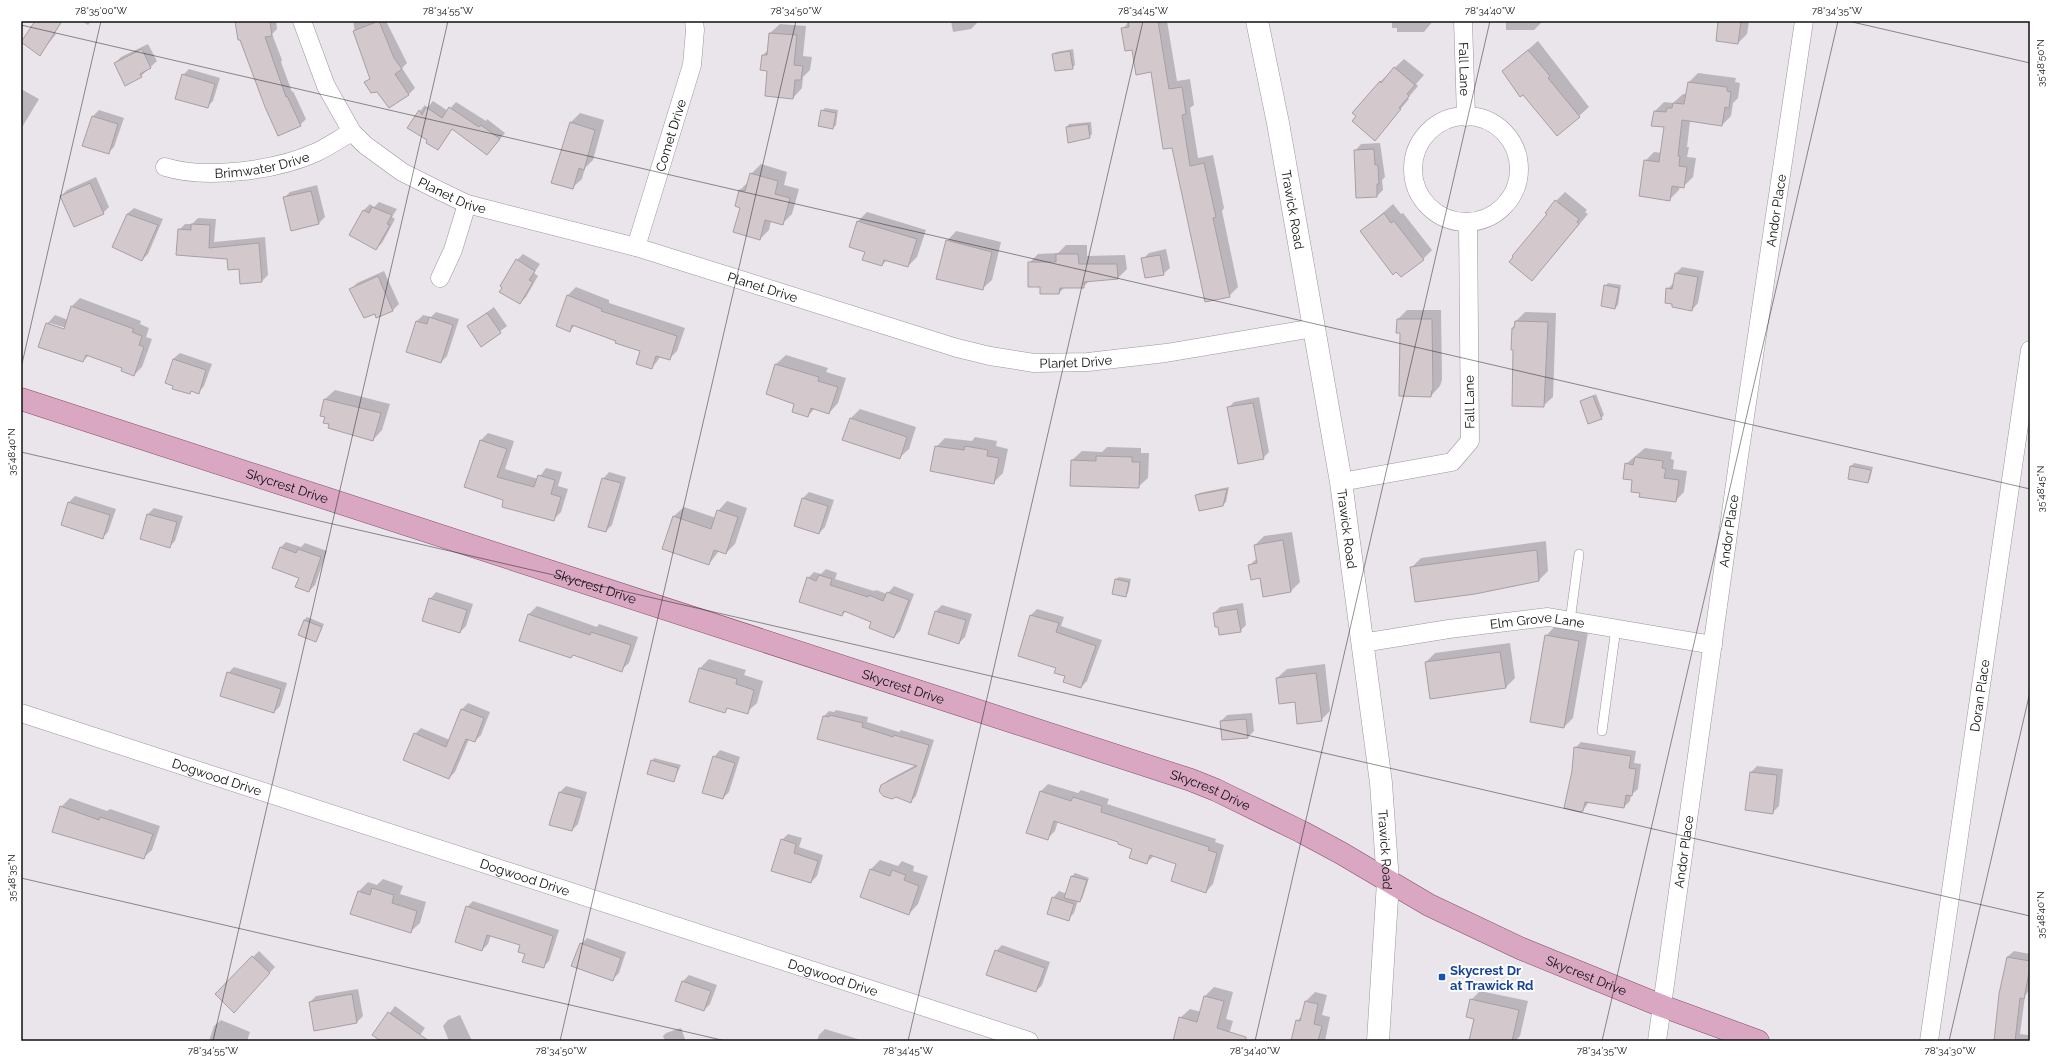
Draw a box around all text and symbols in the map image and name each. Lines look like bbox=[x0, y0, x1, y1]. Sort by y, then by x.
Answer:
text: 78°35'00"W bbox=[75, 5, 128, 16]
text: 78°34'55"W bbox=[423, 5, 474, 16]
text: 78°34'50"W bbox=[770, 5, 822, 16]
text: 78°34'45"W bbox=[1118, 5, 1169, 16]
text: 78°34'40"W bbox=[1465, 5, 1516, 16]
text: 78°34'35"W bbox=[1812, 5, 1863, 16]
text: 35°48'50"N bbox=[2035, 39, 2046, 87]
street label: Fall Lane bbox=[1456, 42, 1472, 97]
street label: Comet Drive bbox=[653, 97, 689, 173]
street label: Brimwater Drive bbox=[214, 149, 312, 181]
street label: Trawick Road bbox=[1278, 169, 1307, 250]
street label: Andor Place bbox=[1763, 173, 1789, 248]
street label: Planet Drive bbox=[416, 174, 488, 217]
street label: Planet Drive bbox=[726, 269, 800, 306]
street label: Planet Drive bbox=[1039, 352, 1113, 371]
street label: Fall Lane bbox=[1462, 375, 1477, 429]
text: 35°48'40"N bbox=[6, 428, 17, 476]
street label: Skycrest Drive bbox=[244, 466, 331, 507]
text: 35°48'45"N bbox=[2035, 466, 2046, 512]
street label: Trawick Road bbox=[1334, 488, 1359, 570]
street label: Andor Place bbox=[1716, 493, 1742, 568]
street label: Skycrest Drive bbox=[552, 566, 639, 607]
street label: Elm Grove Lane bbox=[1489, 610, 1586, 632]
street label: Doran Place bbox=[1967, 658, 1993, 733]
street label: Skycrest Drive bbox=[860, 666, 947, 707]
street label: Dogwood Drive bbox=[170, 756, 264, 799]
street label: Skycrest Drive bbox=[1168, 767, 1253, 814]
street label: Trawick Road bbox=[1375, 809, 1395, 890]
street label: Andor Place bbox=[1671, 814, 1697, 889]
text: 35°48'35"N bbox=[6, 854, 17, 902]
street label: Dogwood Drive bbox=[478, 856, 572, 899]
text: 35°48'40"N bbox=[2035, 891, 2046, 939]
street label: Skycrest Drive bbox=[1544, 953, 1629, 999]
street label: Dogwood Drive bbox=[786, 956, 880, 999]
place label: Skycrest Dr at Trawick Rd bbox=[1450, 963, 1533, 993]
marker: Skycrest Dr at Trawick Rd bbox=[1437, 972, 1447, 982]
text: 78°34'55"W bbox=[188, 1045, 239, 1056]
text: 78°34'50"W bbox=[535, 1045, 587, 1056]
text: 78°34'45"W bbox=[883, 1045, 934, 1056]
text: 78°34'40"W bbox=[1230, 1045, 1281, 1056]
text: 78°34'35"W bbox=[1577, 1045, 1628, 1056]
text: 78°34'30"W bbox=[1924, 1045, 1976, 1056]

